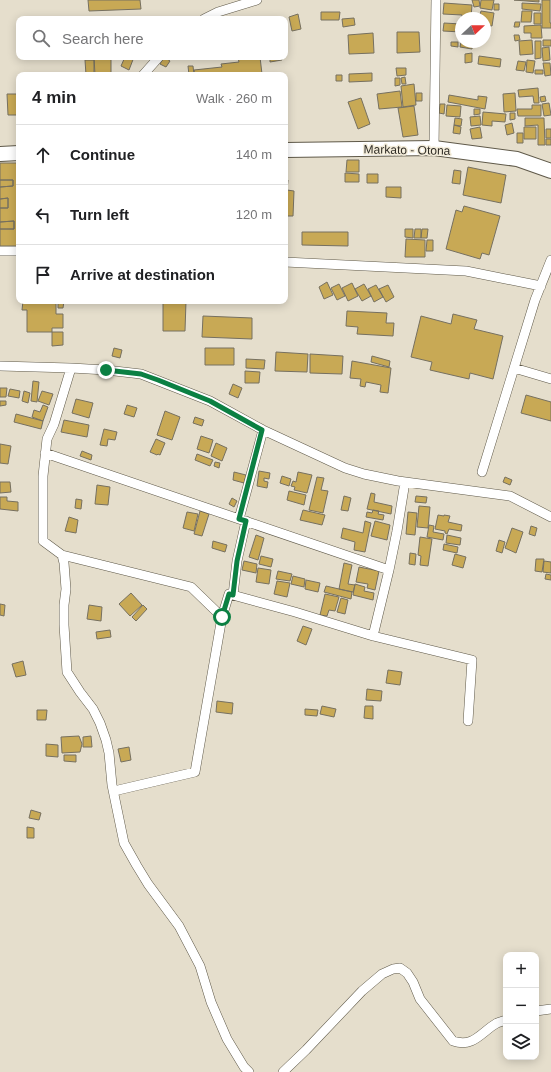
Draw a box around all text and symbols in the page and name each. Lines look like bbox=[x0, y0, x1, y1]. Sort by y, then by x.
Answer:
north arrow bbox=[455, 12, 491, 48]
search box bbox=[16, 16, 288, 60]
icon: search bbox=[30, 27, 52, 49]
text: Search here bbox=[62, 30, 144, 47]
text: 4 min bbox=[32, 88, 76, 107]
text: Walk · 260 m bbox=[196, 91, 272, 106]
street label: Markato - Otona bbox=[364, 142, 451, 158]
icon: ahead bbox=[32, 144, 54, 166]
text: Continue bbox=[70, 146, 135, 163]
text: 140 m bbox=[236, 147, 272, 162]
icon: left bbox=[32, 204, 54, 226]
text: Turn left bbox=[70, 206, 129, 223]
text: 120 m bbox=[236, 207, 272, 222]
icon: arrive bbox=[32, 264, 54, 286]
text: Arrive at destination bbox=[70, 266, 215, 283]
route end bbox=[97, 361, 115, 379]
route start bbox=[213, 608, 231, 626]
map controls bbox=[503, 952, 539, 1060]
button: + bbox=[503, 952, 539, 988]
button: − bbox=[503, 988, 539, 1024]
button: layers bbox=[503, 1024, 539, 1060]

